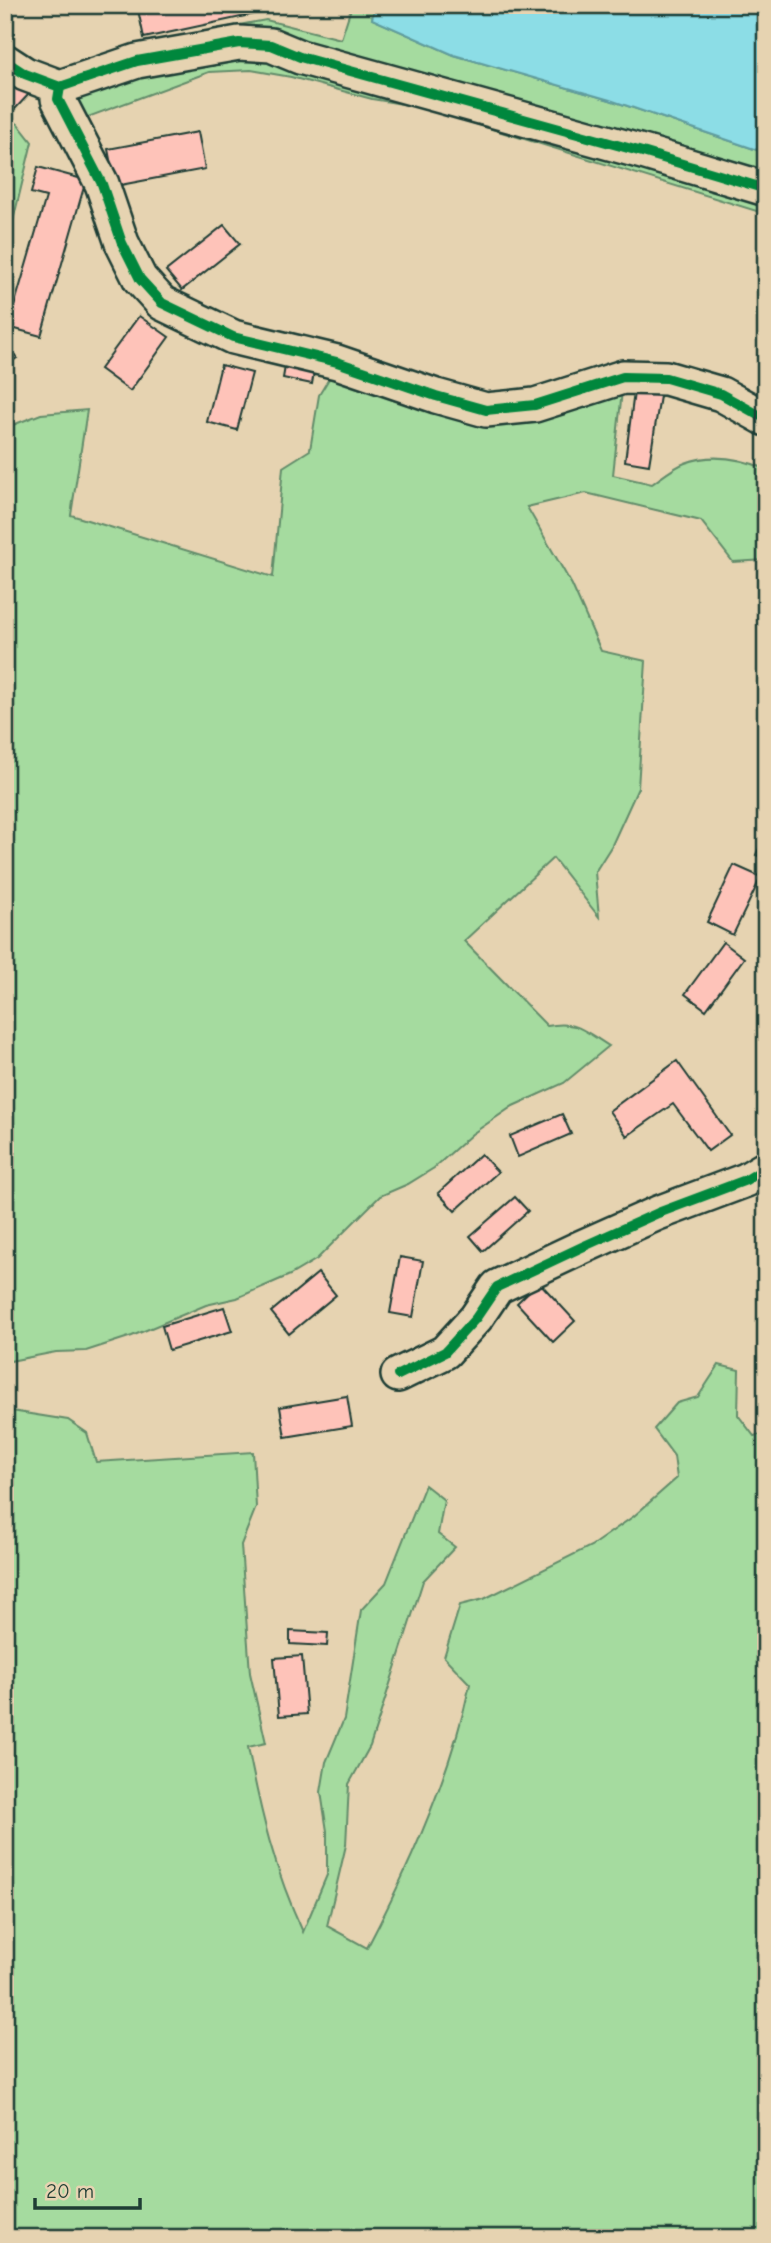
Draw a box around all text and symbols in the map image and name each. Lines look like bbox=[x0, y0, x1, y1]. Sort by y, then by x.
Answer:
scale bar bbox=[35, 2166, 140, 2210]
text: 20 m bbox=[46, 2179, 94, 2203]

